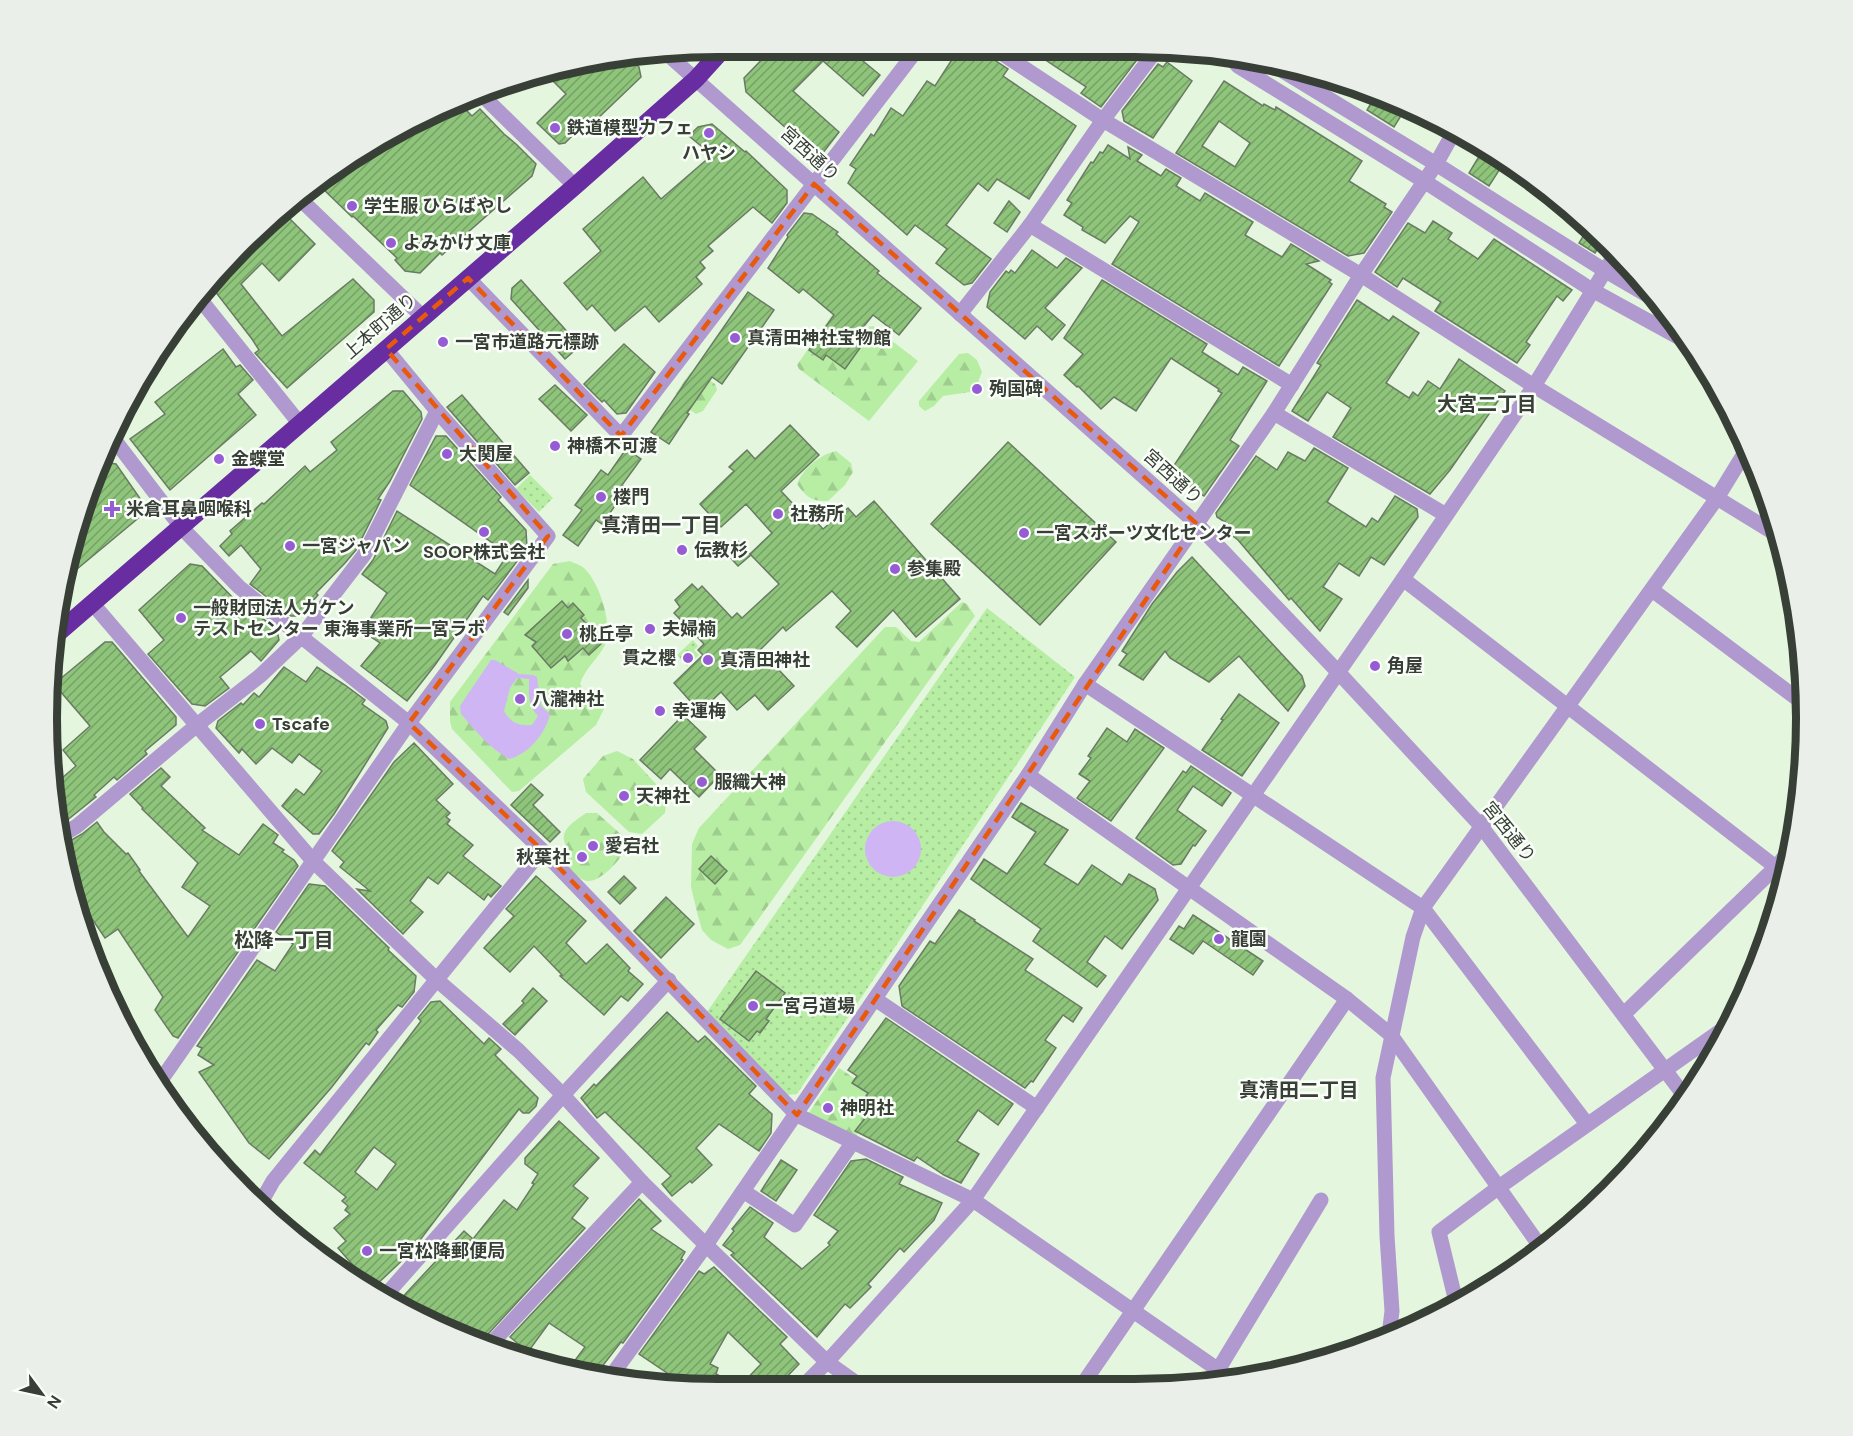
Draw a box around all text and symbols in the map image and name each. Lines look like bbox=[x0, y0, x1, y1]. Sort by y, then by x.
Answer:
place label: 鉄道模型カフェ bbox=[566, 116, 693, 140]
marker: 鉄道模型カフェ bbox=[548, 121, 562, 135]
street label: 宮西通り bbox=[775, 121, 845, 187]
marker: ハヤシ bbox=[702, 126, 716, 140]
place label: ハヤシ bbox=[682, 141, 736, 165]
place label: 学生服 ひらばやし bbox=[364, 194, 512, 218]
marker: 学生服 ひらばやし bbox=[345, 199, 359, 213]
place label: よみかけ文庫 bbox=[403, 231, 511, 255]
marker: よみかけ文庫 bbox=[384, 236, 398, 250]
street label: 上本町通り bbox=[338, 287, 422, 365]
place label: 真清田神社宝物館 bbox=[747, 326, 891, 350]
place label: 一宮市道路元標跡 bbox=[455, 330, 599, 354]
marker: 真清田神社宝物館 bbox=[728, 331, 742, 345]
marker: 一宮市道路元標跡 bbox=[436, 335, 450, 349]
place label: 殉国碑 bbox=[989, 377, 1043, 401]
marker: 殉国碑 bbox=[970, 382, 984, 396]
district label: 大宮二丁目 bbox=[1437, 391, 1537, 417]
place label: 神橋不可渡 bbox=[567, 434, 657, 458]
marker: 神橋不可渡 bbox=[548, 439, 562, 453]
place label: 大関屋 bbox=[459, 442, 513, 466]
street label: 宮西通り bbox=[1138, 444, 1208, 510]
place label: 金蝶堂 bbox=[231, 447, 285, 471]
marker: 大関屋 bbox=[440, 447, 454, 461]
marker: 金蝶堂 bbox=[212, 452, 226, 466]
place label: 楼門 bbox=[613, 485, 649, 509]
marker: 楼門 bbox=[594, 490, 608, 504]
place label: 米倉耳鼻咽喉科 bbox=[126, 497, 252, 521]
marker: 米倉耳鼻咽喉科 bbox=[103, 500, 121, 518]
place label: 社務所 bbox=[790, 502, 844, 526]
marker: 社務所 bbox=[771, 507, 785, 521]
district label: 真清田一丁目 bbox=[601, 512, 721, 538]
place label: 一宮スポーツ文化センター bbox=[1036, 521, 1252, 545]
marker: SOOP株式会社 bbox=[477, 525, 491, 539]
marker: 一宮スポーツ文化センター bbox=[1017, 526, 1031, 540]
place label: 一宮ジャパン bbox=[302, 534, 410, 558]
place label: 伝教杉 bbox=[694, 538, 748, 562]
marker: 一宮ジャパン bbox=[283, 539, 297, 553]
place label: SOOP株式会社 bbox=[423, 540, 545, 564]
marker: 伝教杉 bbox=[675, 543, 689, 557]
place label: 参集殿 bbox=[907, 557, 961, 581]
marker: 参集殿 bbox=[888, 562, 902, 576]
place label: 一般財団法人カケン テストセンター 東海事業所一宮ラボ bbox=[193, 596, 485, 641]
marker: 一般財団法人カケン テストセンター 東海事業所一宮ラボ bbox=[174, 611, 188, 625]
place label: 夫婦楠 bbox=[662, 617, 716, 641]
place label: 桃丘亭 bbox=[579, 622, 633, 646]
marker: 夫婦楠 bbox=[643, 622, 657, 636]
marker: 桃丘亭 bbox=[560, 627, 574, 641]
place label: 貫之櫻 bbox=[622, 646, 676, 670]
place label: 真清田神社 bbox=[720, 648, 810, 672]
marker: 貫之櫻 bbox=[681, 651, 695, 665]
marker: 真清田神社 bbox=[701, 653, 715, 667]
place label: 角屋 bbox=[1387, 654, 1423, 678]
marker: 角屋 bbox=[1368, 659, 1382, 673]
place label: 八瀧神社 bbox=[532, 687, 604, 711]
marker: 八瀧神社 bbox=[513, 692, 527, 706]
place label: 幸運梅 bbox=[672, 699, 726, 723]
marker: 幸運梅 bbox=[653, 704, 667, 718]
place label: Tscafe bbox=[272, 712, 330, 736]
marker: Tscafe bbox=[253, 717, 267, 731]
place label: 服織大神 bbox=[714, 770, 786, 794]
marker: 服織大神 bbox=[695, 775, 709, 789]
place label: 天神社 bbox=[636, 784, 690, 808]
marker: 天神社 bbox=[617, 789, 631, 803]
street label: 宮西通り bbox=[1477, 796, 1541, 868]
place label: 愛宕社 bbox=[605, 834, 659, 858]
marker: 愛宕社 bbox=[586, 839, 600, 853]
place label: 秋葉社 bbox=[516, 845, 570, 869]
marker: 秋葉社 bbox=[575, 850, 589, 864]
district label: 松降一丁目 bbox=[234, 927, 334, 953]
place label: 龍園 bbox=[1231, 927, 1267, 951]
marker: 龍園 bbox=[1212, 932, 1226, 946]
place label: 一宮弓道場 bbox=[765, 994, 855, 1018]
marker: 一宮弓道場 bbox=[746, 999, 760, 1013]
district label: 真清田二丁目 bbox=[1239, 1077, 1359, 1103]
place label: 神明社 bbox=[840, 1096, 894, 1120]
marker: 神明社 bbox=[821, 1101, 835, 1115]
place label: 一宮松降郵便局 bbox=[379, 1239, 505, 1263]
marker: 一宮松降郵便局 bbox=[360, 1244, 374, 1258]
north arrow bbox=[12, 1364, 72, 1424]
text: N bbox=[42, 1391, 66, 1413]

